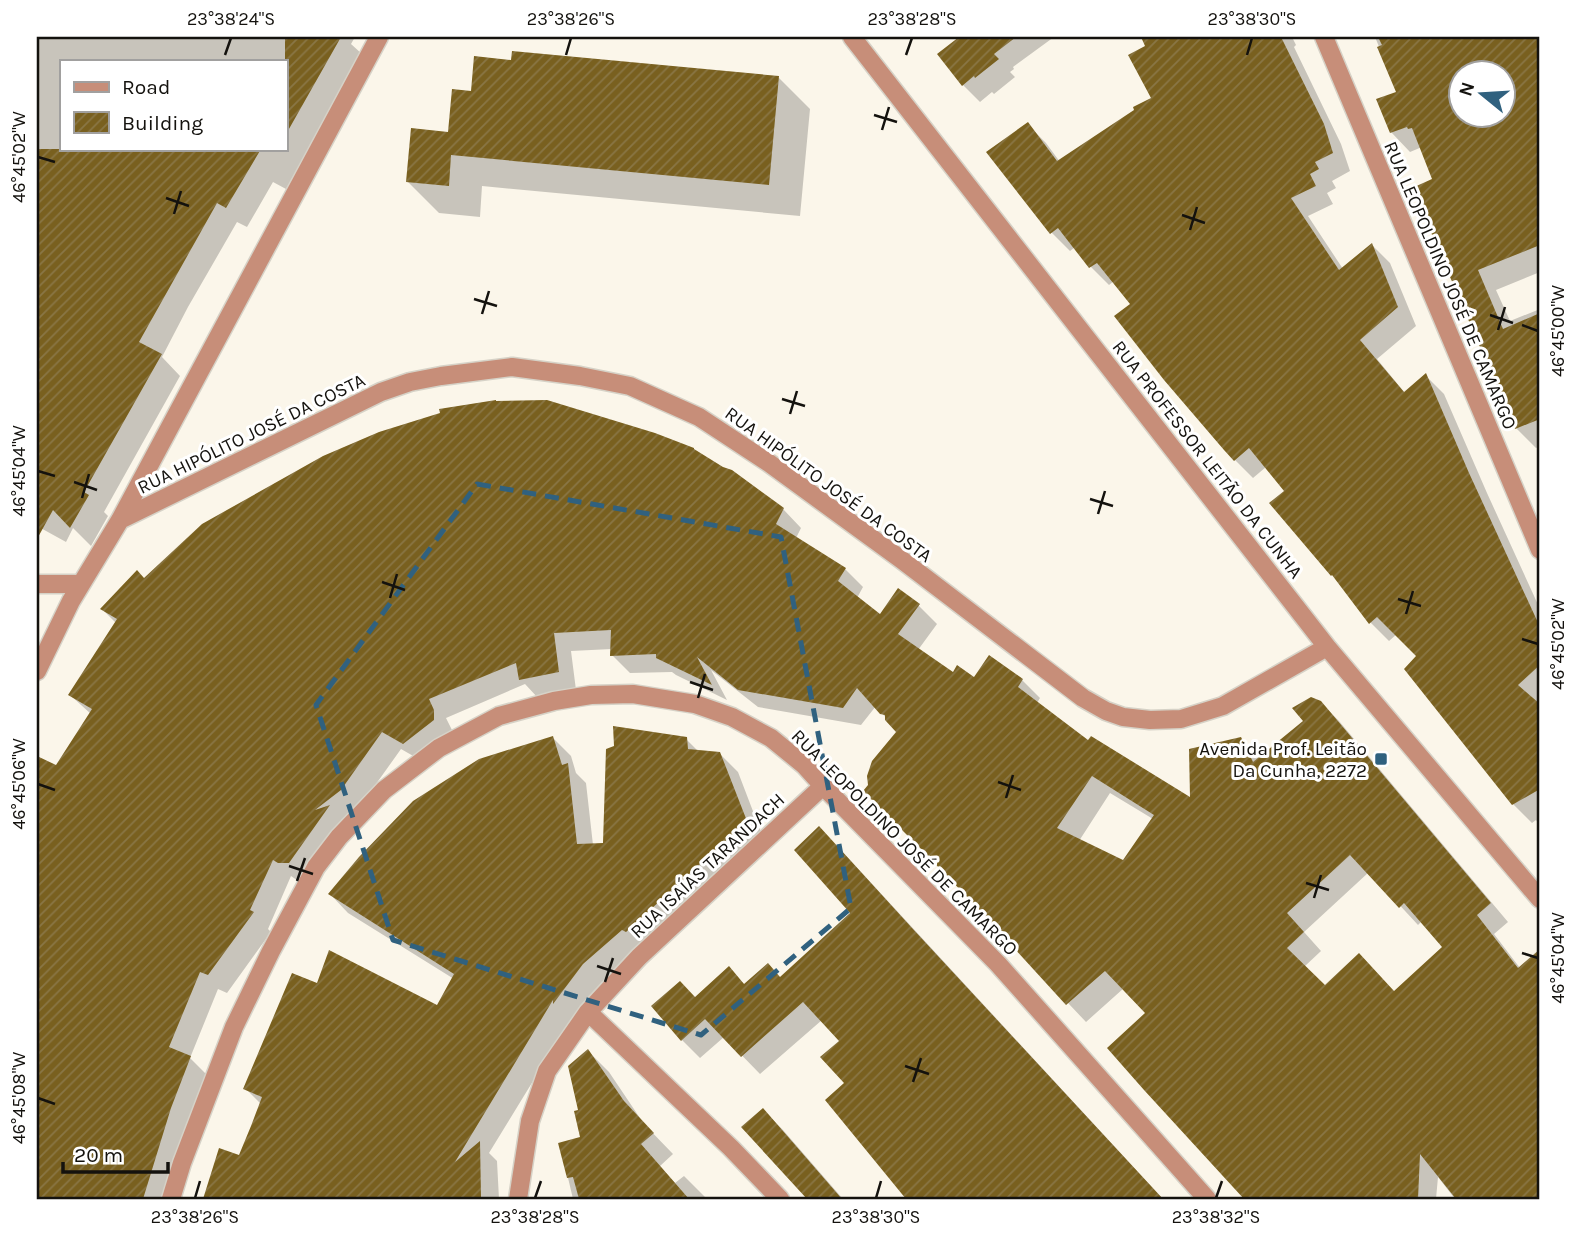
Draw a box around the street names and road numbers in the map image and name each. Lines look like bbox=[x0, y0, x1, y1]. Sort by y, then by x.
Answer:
street label: RUA LEOPOLDINO JOSÉ DE CAMARGO bbox=[1379, 138, 1522, 433]
street label: RUA PROFESSOR LEITÃO DA CUNHA bbox=[1107, 336, 1307, 583]
street label: RUA HIPÓLITO JOSÉ DA COSTA bbox=[134, 368, 369, 499]
street label: RUA HIPÓLITO JOSÉ DA COSTA bbox=[721, 402, 937, 567]
street label: RUA LEOPOLDINO JOSÉ DE CAMARGO bbox=[787, 724, 1023, 960]
street label: RUA ISAÍAS TARANDACH bbox=[625, 788, 789, 943]

